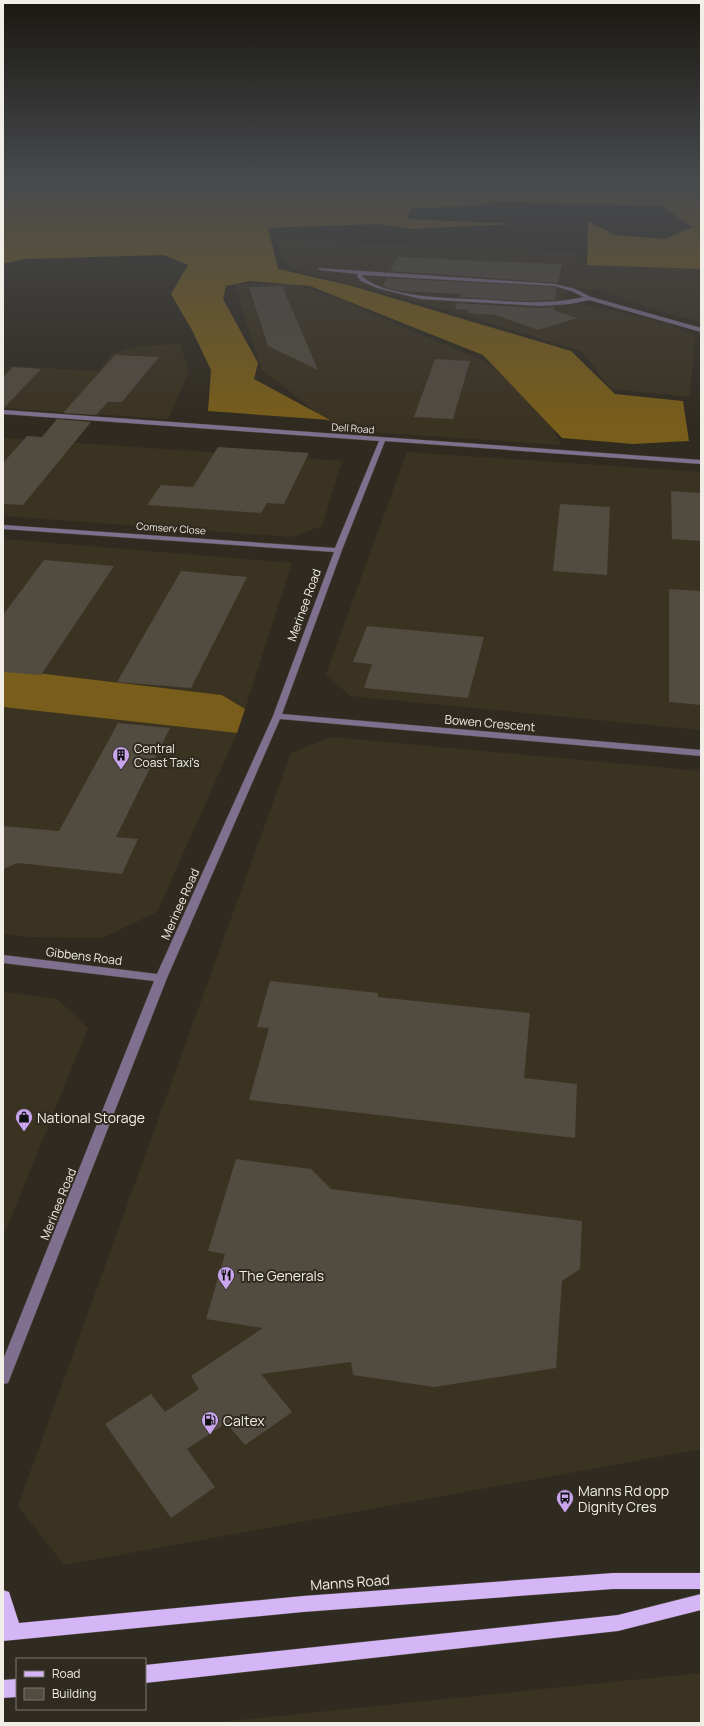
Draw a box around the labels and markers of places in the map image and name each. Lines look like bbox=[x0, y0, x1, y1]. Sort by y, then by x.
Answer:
place label: Central Coast Taxi's bbox=[134, 740, 200, 771]
building icon: Central Coast Taxi's bbox=[111, 745, 131, 770]
shop icon: National Storage bbox=[14, 1107, 34, 1132]
place label: National Storage bbox=[37, 1108, 145, 1127]
restaurant icon: The Generals bbox=[216, 1265, 236, 1290]
place label: The Generals bbox=[239, 1266, 324, 1285]
fuel station icon: Caltex bbox=[200, 1410, 220, 1435]
place label: Caltex bbox=[223, 1411, 265, 1430]
place label: Manns Rd opp Dignity Cres bbox=[578, 1481, 669, 1516]
bus stop icon: Manns Rd opp Dignity Cres bbox=[555, 1488, 575, 1513]

